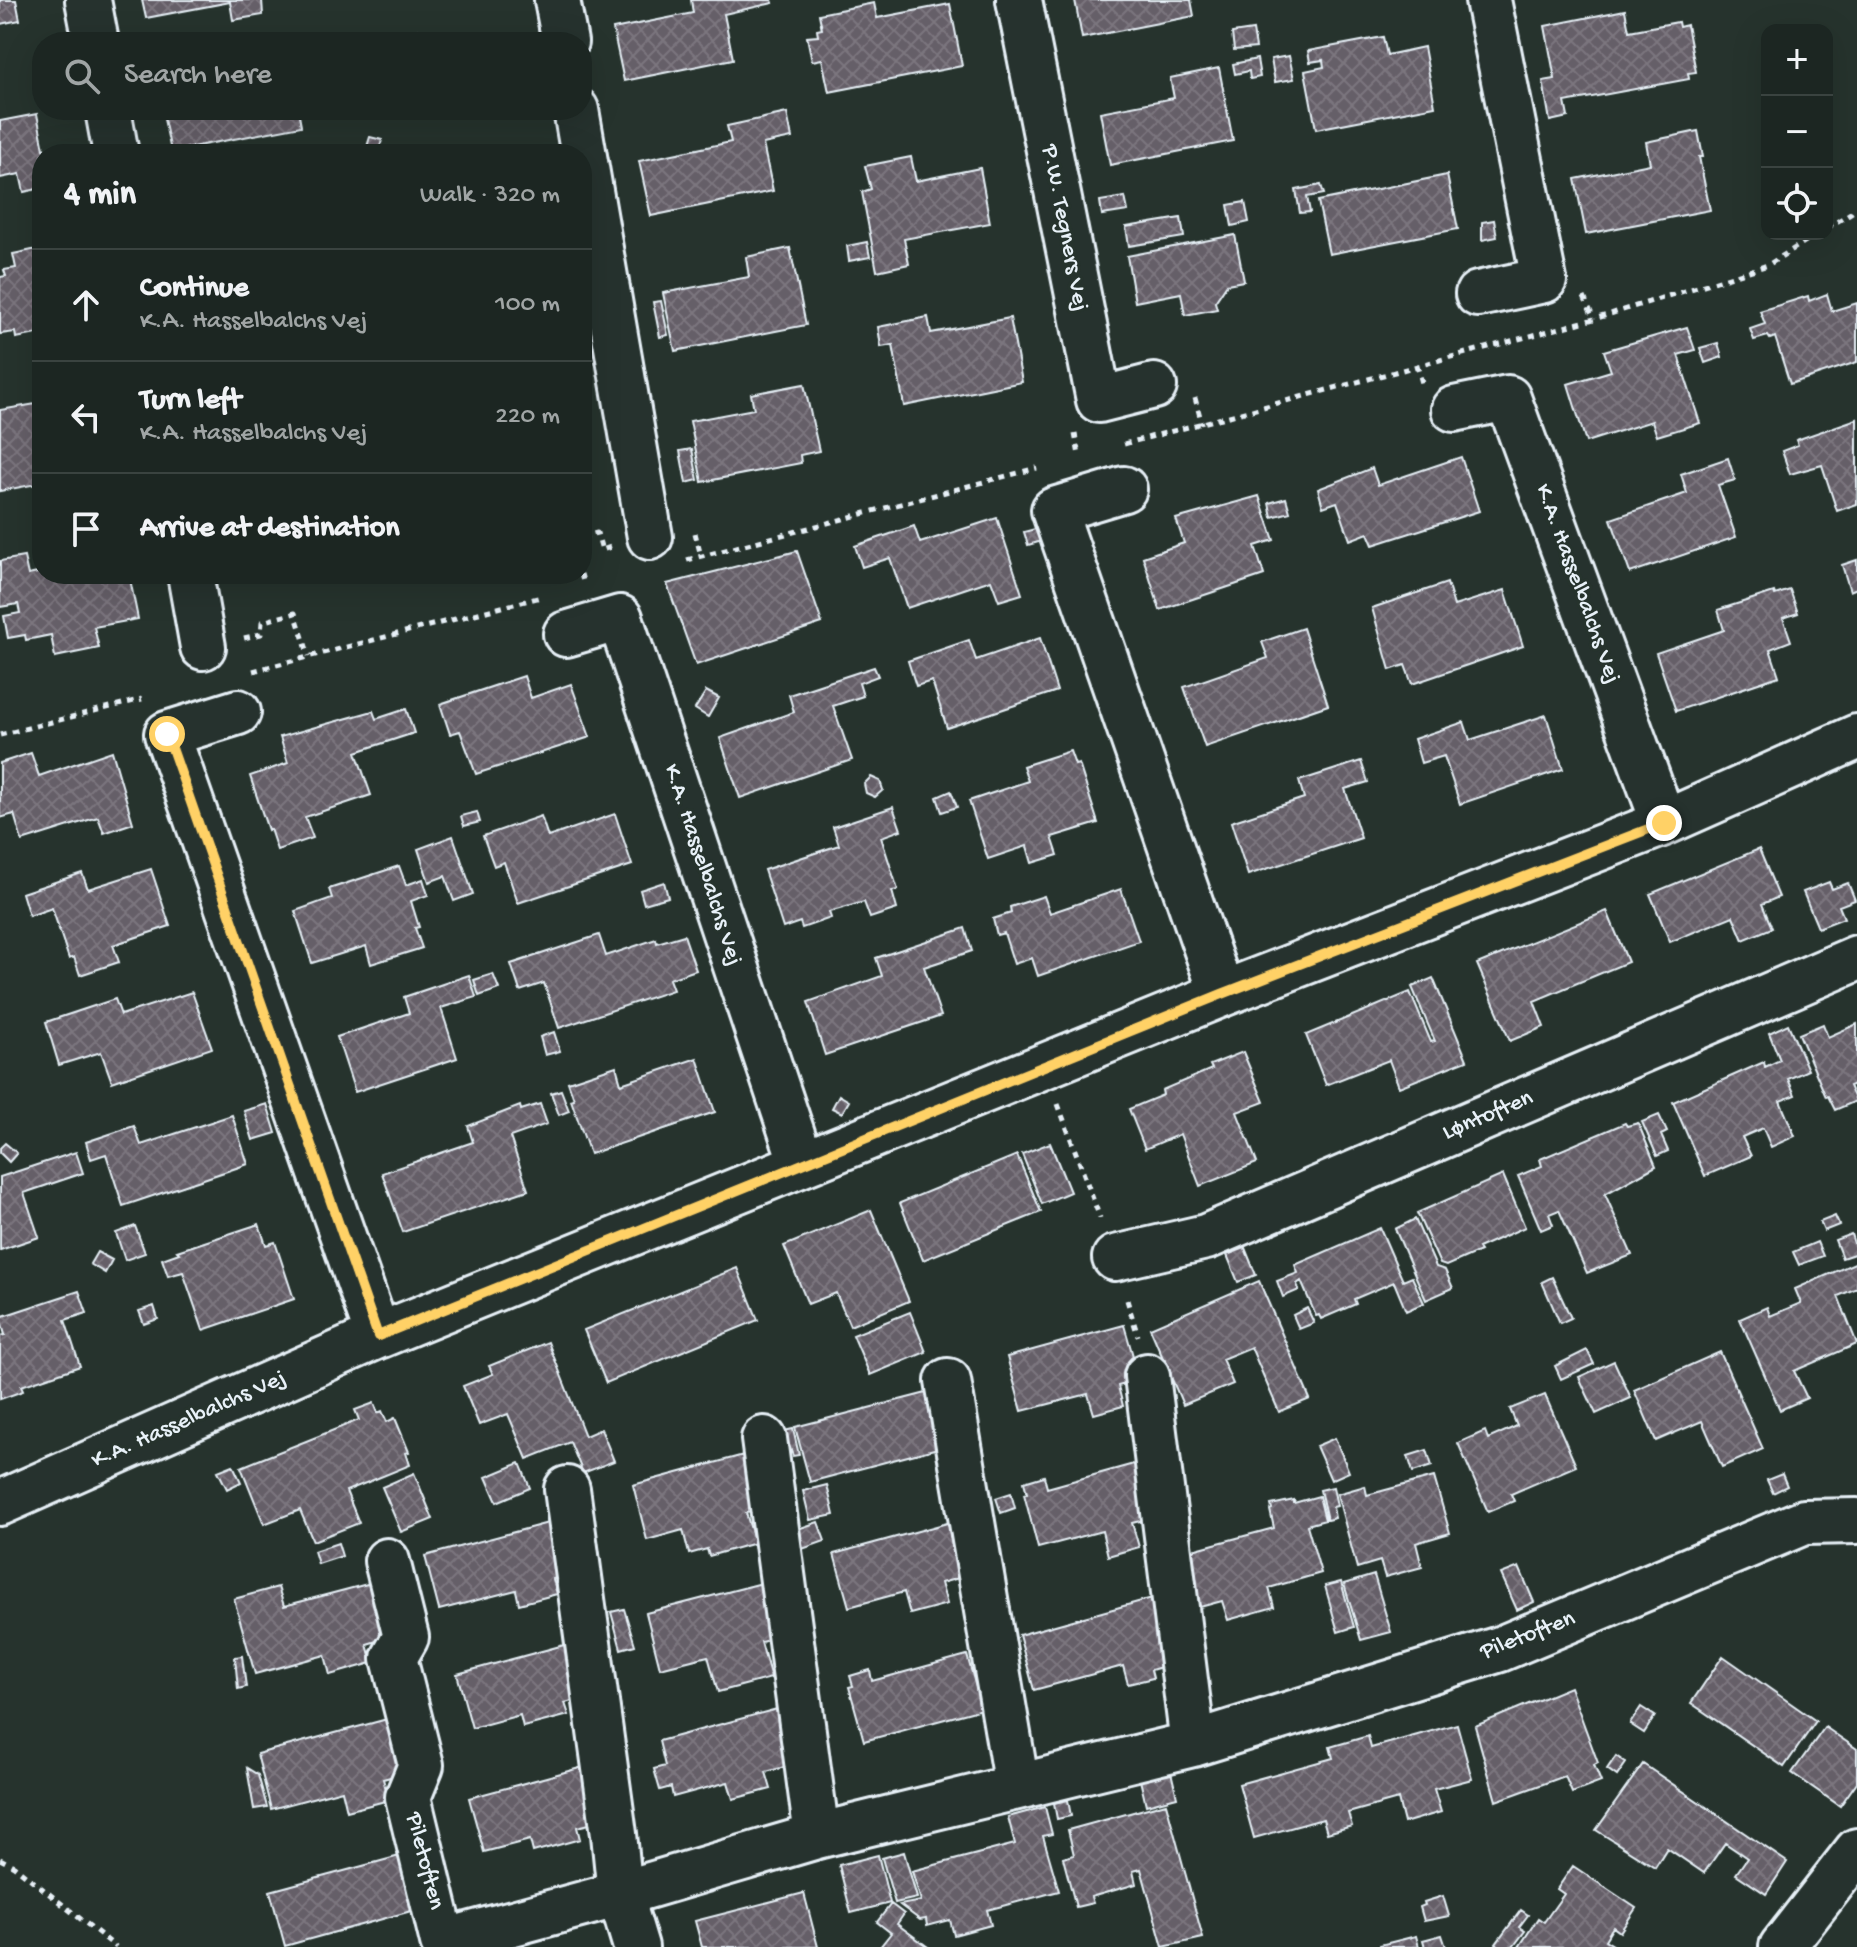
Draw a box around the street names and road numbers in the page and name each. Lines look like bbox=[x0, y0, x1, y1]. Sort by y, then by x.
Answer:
street label: P.W. Tegners Vej bbox=[1033, 141, 1094, 314]
street label: K.A. Hasselbalchs Vej bbox=[1527, 480, 1627, 688]
street label: K.A. Hasselbalchs Vej bbox=[656, 761, 748, 969]
street label: Løntoften bbox=[1438, 1084, 1538, 1148]
street label: K.A. Hasselbalchs Vej bbox=[87, 1364, 291, 1476]
street label: Piletoften bbox=[1476, 1604, 1580, 1668]
street label: Piletoften bbox=[398, 1808, 450, 1913]

